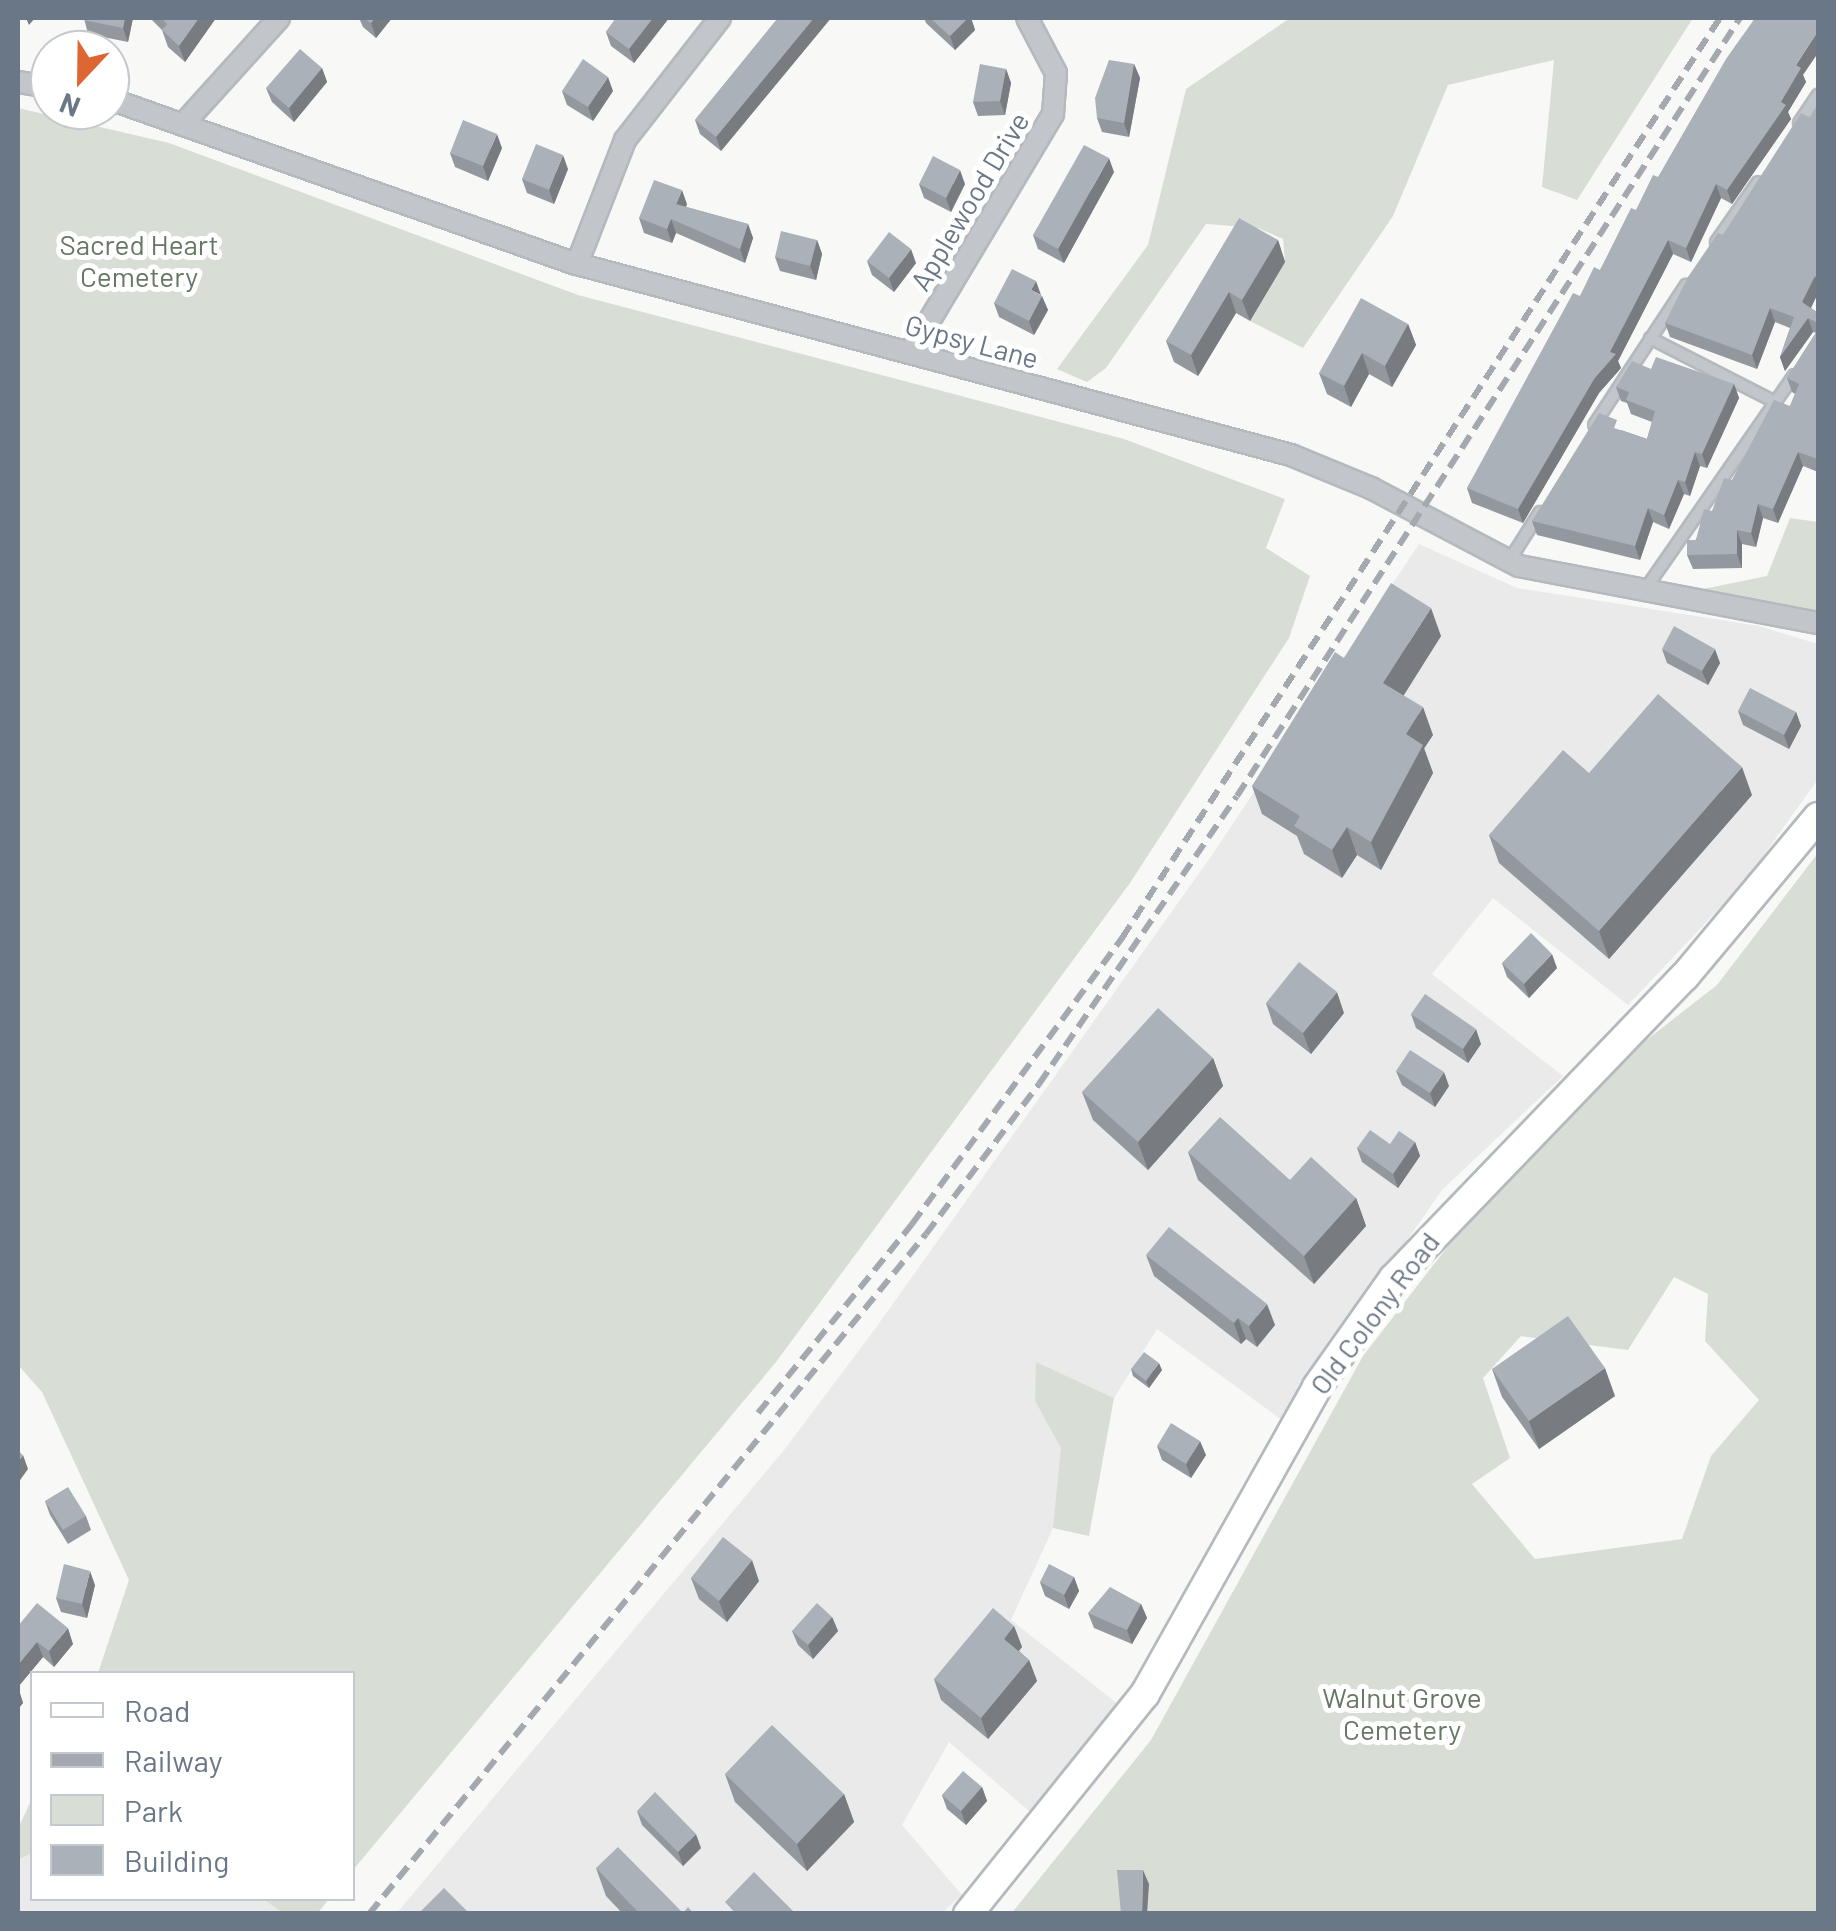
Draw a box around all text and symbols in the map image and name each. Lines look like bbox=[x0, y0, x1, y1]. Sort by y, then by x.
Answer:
north arrow bbox=[30, 30, 130, 130]
text: N bbox=[55, 87, 85, 125]
street label: Applewood Drive bbox=[902, 106, 1036, 296]
park label: Sacred Heart Cemetery bbox=[59, 227, 219, 293]
street label: Gypsy Lane bbox=[902, 307, 1042, 375]
street label: Old Colony Road bbox=[1302, 1225, 1446, 1401]
legend bbox=[30, 1671, 355, 1901]
park label: Walnut Grove Cemetery bbox=[1322, 1680, 1482, 1746]
text: Road bbox=[124, 1692, 190, 1728]
text: Railway bbox=[124, 1742, 223, 1778]
text: Park bbox=[124, 1792, 183, 1828]
text: Building bbox=[124, 1842, 229, 1878]

